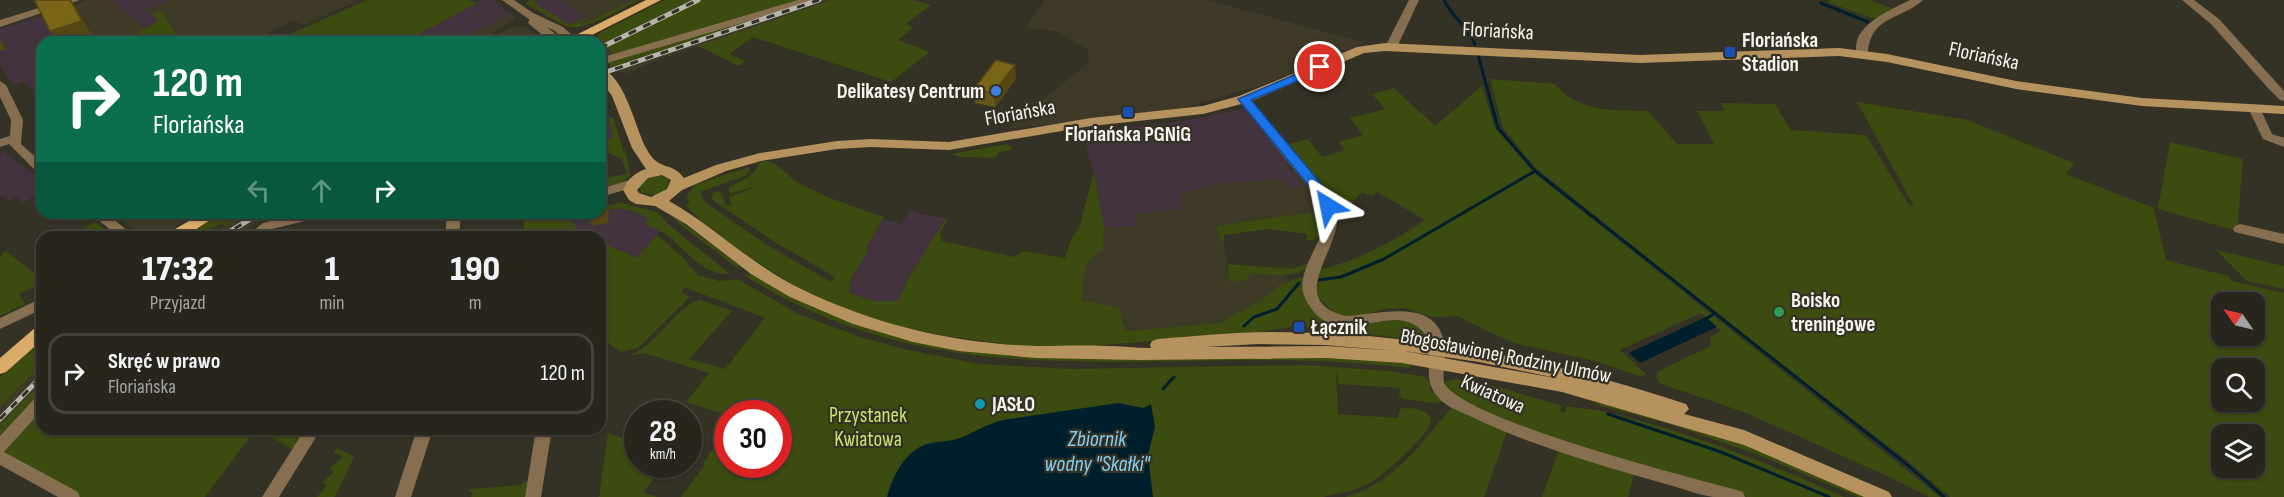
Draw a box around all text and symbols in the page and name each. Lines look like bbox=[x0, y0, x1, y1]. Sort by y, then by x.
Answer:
street label: Floriańska bbox=[1462, 17, 1534, 45]
place label: Floriańska Stadion bbox=[1742, 28, 1818, 77]
street label: Floriańska bbox=[1947, 36, 2021, 76]
pin bbox=[1294, 41, 1345, 92]
marker: Floriańska Stadion bbox=[1723, 45, 1737, 59]
icon: arrive bbox=[1303, 50, 1336, 83]
text: 120 m bbox=[153, 58, 243, 109]
icon: right bbox=[54, 60, 132, 138]
place label: Delikatesy Centrum bbox=[837, 79, 984, 104]
marker: Delikatesy Centrum bbox=[989, 84, 1003, 98]
street label: Floriańska bbox=[983, 95, 1057, 131]
marker: Floriańska PGNiG bbox=[1121, 105, 1135, 119]
text: Floriańska bbox=[153, 109, 245, 141]
place label: Floriańska PGNiG bbox=[1065, 122, 1191, 147]
icon: left bbox=[242, 174, 275, 207]
icon: ahead bbox=[305, 174, 338, 207]
icon: right bbox=[368, 174, 401, 207]
position arrow bbox=[1296, 174, 1360, 238]
text: 17:32 bbox=[142, 248, 214, 291]
text: 1 bbox=[325, 248, 339, 291]
text: 190 bbox=[450, 248, 500, 291]
place label: Boisko treningowe bbox=[1791, 288, 1875, 337]
text: Przyjazd bbox=[150, 291, 206, 315]
text: min bbox=[319, 291, 345, 315]
text: m bbox=[469, 291, 482, 315]
north arrow bbox=[2211, 292, 2265, 346]
map controls bbox=[2211, 292, 2265, 478]
marker: Boisko treningowe bbox=[1772, 305, 1786, 319]
place label: Łącznik bbox=[1310, 315, 1367, 340]
marker: Łącznik bbox=[1292, 320, 1306, 334]
street label: Błogosławionej Rodziny Ulmów bbox=[1398, 323, 1614, 389]
text: Skręć w prawo bbox=[108, 348, 220, 375]
icon: right bbox=[57, 357, 90, 390]
button: search bbox=[2211, 358, 2265, 412]
text: 120 m bbox=[541, 360, 585, 387]
street label: Kwiatowa bbox=[1457, 369, 1529, 419]
text: Floriańska bbox=[108, 375, 176, 399]
place label: JASŁO bbox=[991, 392, 1035, 417]
marker: JASŁO bbox=[973, 397, 987, 411]
speed limit sign: 30 bbox=[714, 400, 792, 478]
park label: Przystanek Kwiatowa bbox=[829, 403, 907, 452]
text: 28 bbox=[649, 414, 677, 450]
button: layers bbox=[2211, 424, 2265, 478]
water label: Zbiornik wodny "Skałki" bbox=[1044, 426, 1152, 478]
text: km/h bbox=[650, 445, 676, 464]

